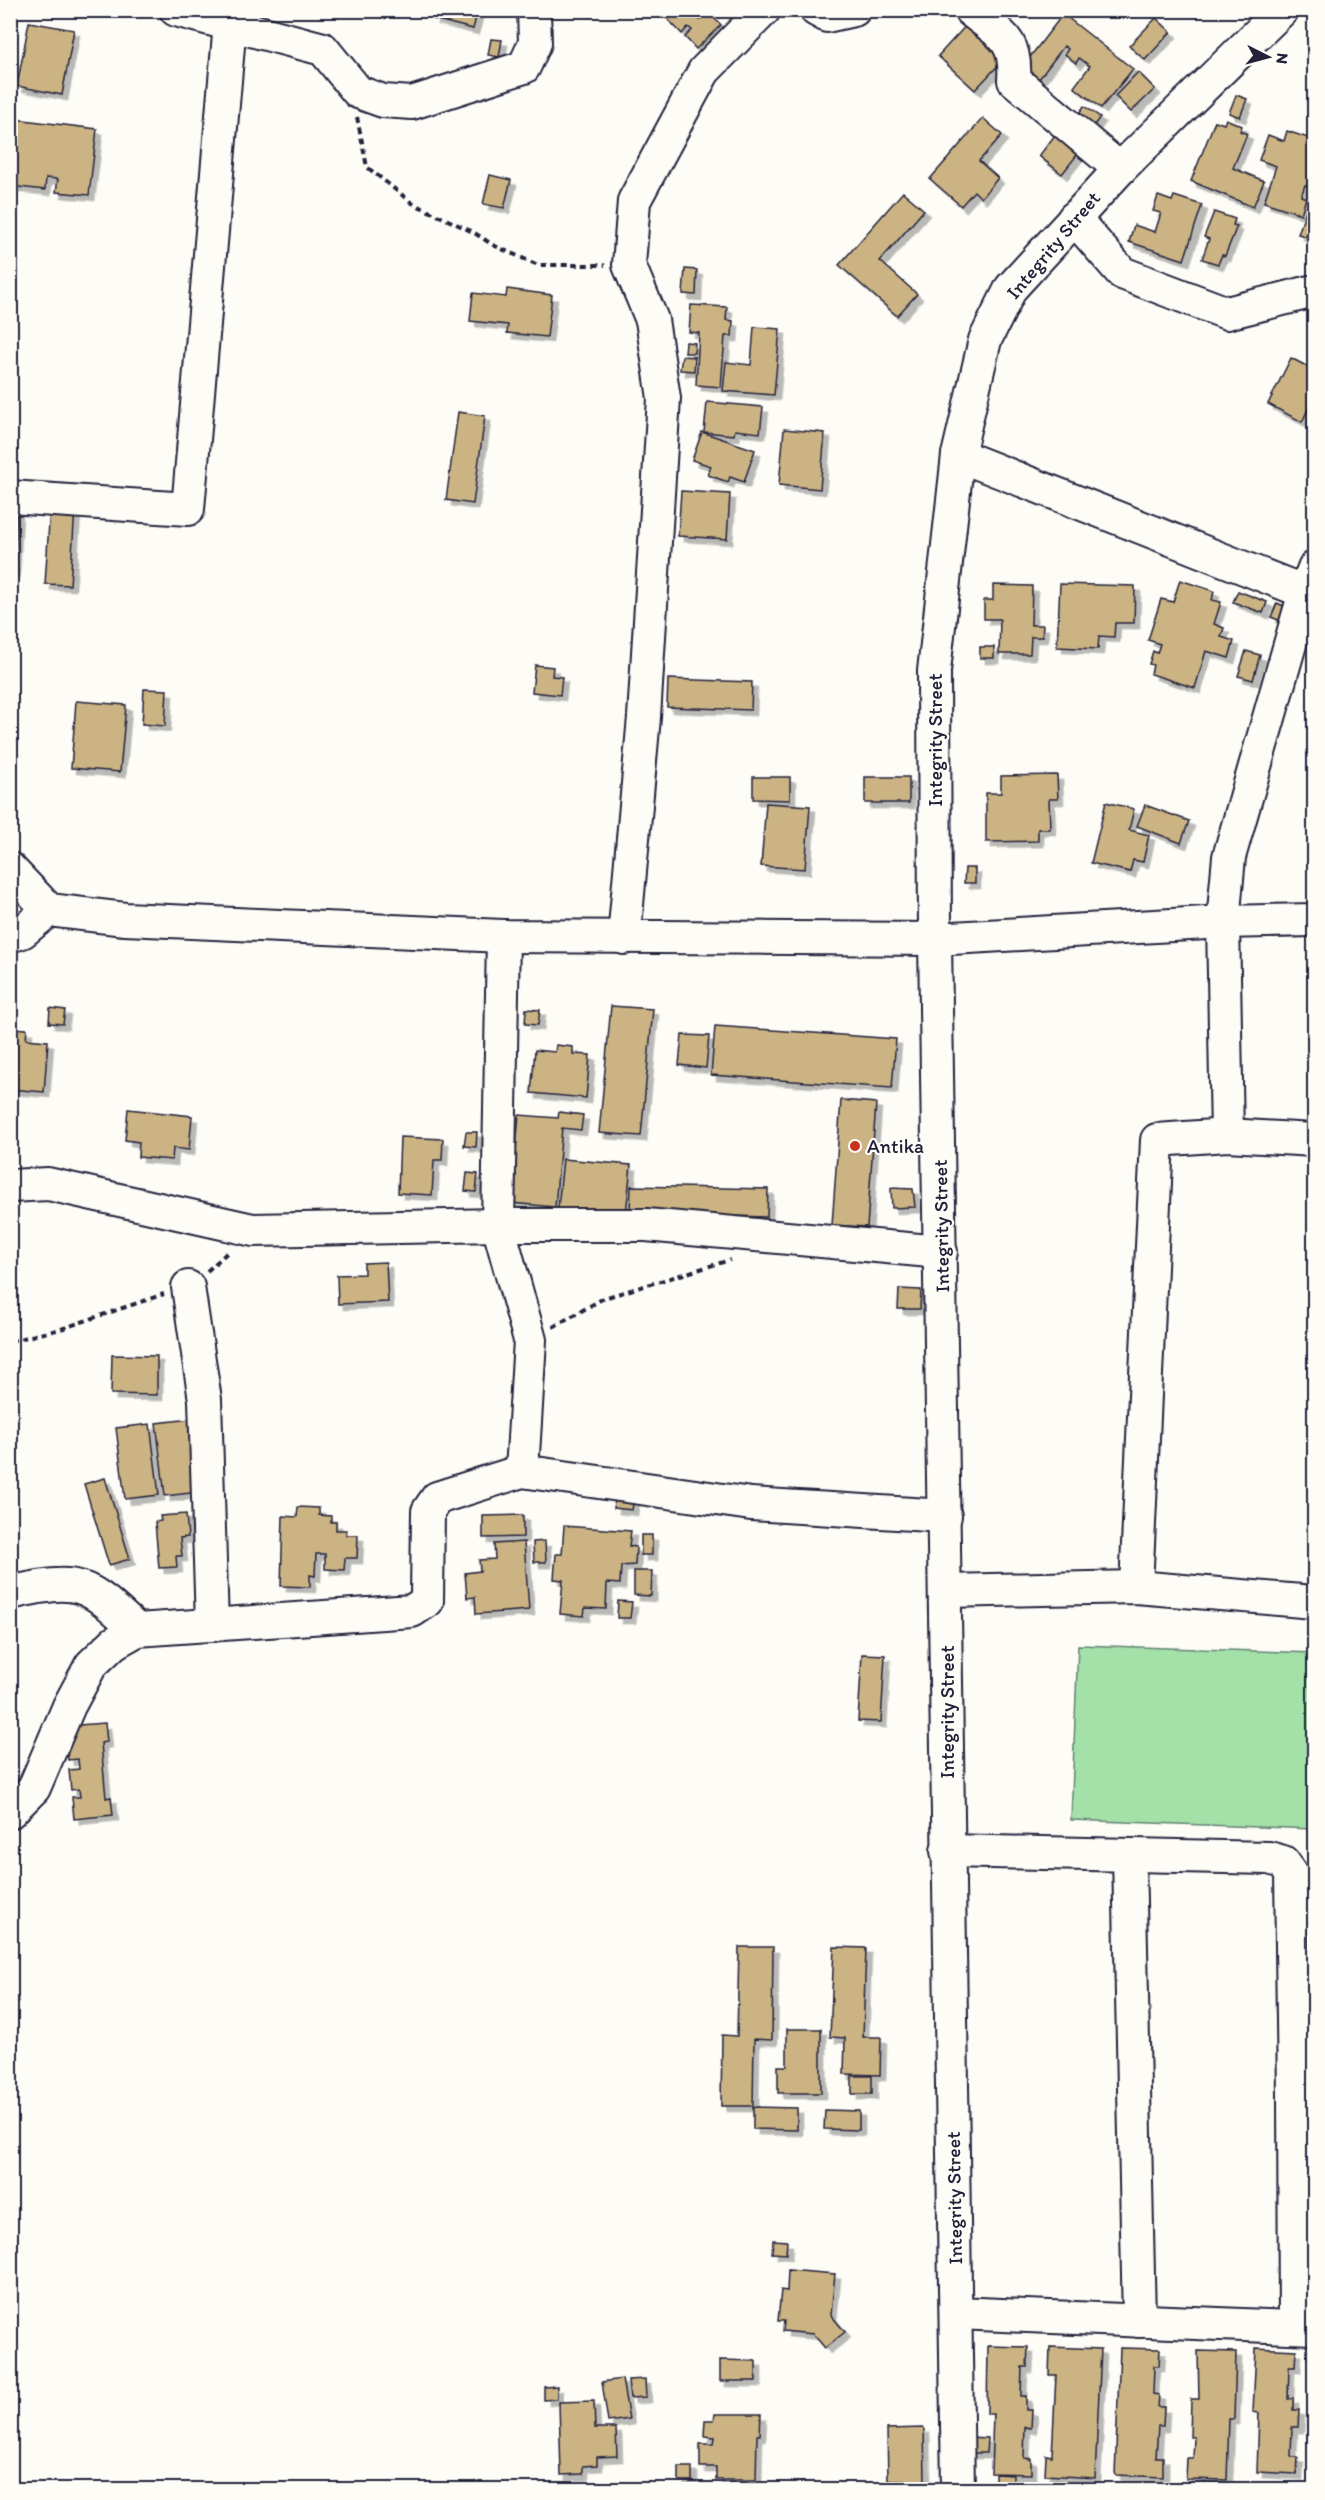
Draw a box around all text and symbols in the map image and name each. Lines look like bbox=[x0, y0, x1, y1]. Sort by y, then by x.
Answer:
north arrow bbox=[1238, 27, 1298, 87]
text: N bbox=[1272, 52, 1292, 65]
street label: Integrity Street bbox=[1001, 186, 1105, 304]
street label: Integrity Street bbox=[923, 673, 947, 807]
place label: Antika bbox=[867, 1134, 924, 1158]
marker: Antika bbox=[848, 1139, 862, 1153]
street label: Integrity Street bbox=[928, 1159, 954, 1293]
street label: Integrity Street bbox=[935, 1645, 959, 1779]
street label: Integrity Street bbox=[941, 2131, 967, 2265]

